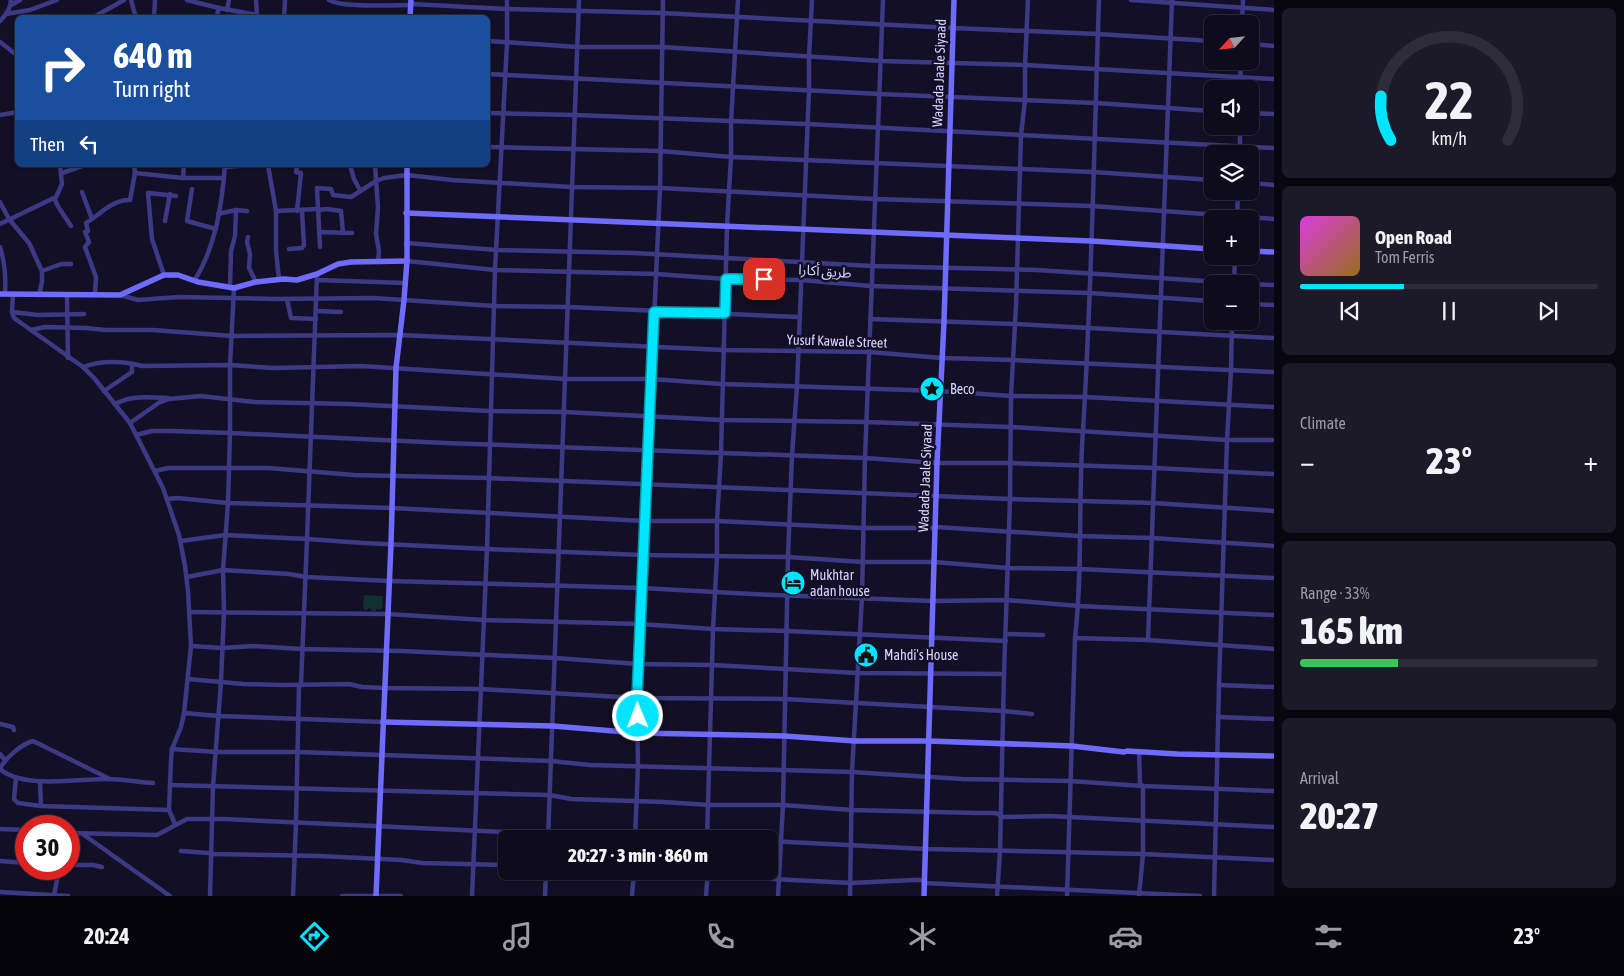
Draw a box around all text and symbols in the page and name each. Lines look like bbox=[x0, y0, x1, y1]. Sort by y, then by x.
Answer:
north arrow bbox=[1204, 15, 1259, 70]
map controls bbox=[1204, 15, 1259, 330]
street label: Wadada Jaale Siyaad bbox=[929, 19, 949, 127]
icon: right bbox=[30, 35, 95, 100]
text: 640 m bbox=[113, 35, 192, 75]
text: 22 bbox=[1425, 70, 1473, 130]
text: Turn right bbox=[113, 76, 190, 102]
button: sound bbox=[1204, 80, 1259, 135]
text: km/h bbox=[1431, 128, 1467, 149]
icon: left bbox=[75, 130, 103, 158]
text: Then bbox=[30, 133, 65, 155]
button: layers bbox=[1204, 145, 1259, 200]
button: + bbox=[1204, 210, 1259, 265]
text: Open Road bbox=[1375, 226, 1452, 248]
text: Tom Ferris bbox=[1375, 248, 1434, 266]
pin bbox=[743, 258, 785, 300]
street label: طريق أكارا bbox=[798, 260, 852, 283]
icon: arrive bbox=[750, 265, 778, 293]
button: − bbox=[1204, 275, 1259, 330]
icon: previous bbox=[1336, 297, 1364, 325]
icon: pause bbox=[1435, 297, 1463, 325]
icon: next bbox=[1534, 297, 1562, 325]
street label: Yusuf Kawale Street bbox=[786, 331, 888, 351]
place icon: Beco bbox=[919, 376, 945, 402]
place label: Beco bbox=[950, 381, 975, 397]
text: Climate bbox=[1300, 414, 1346, 432]
street label: Wadada Jaale Siyaad bbox=[915, 424, 935, 532]
text: 23° bbox=[1426, 439, 1472, 482]
text: − bbox=[1300, 445, 1315, 477]
text: + bbox=[1583, 445, 1598, 477]
place label: Mukhtar adan house bbox=[810, 567, 870, 599]
hotel icon: Mukhtar adan house bbox=[780, 570, 806, 596]
text: Range · 33% bbox=[1300, 584, 1370, 602]
text: 165 km bbox=[1300, 609, 1403, 652]
public building icon: Mahdi's House bbox=[853, 642, 879, 668]
place label: Mahdi's House bbox=[884, 647, 958, 663]
position arrow bbox=[611, 689, 663, 741]
text: Arrival bbox=[1300, 769, 1339, 787]
text: 20:27 bbox=[1300, 794, 1379, 837]
speed limit sign: 30 bbox=[15, 815, 80, 880]
text: 20:27 · 3 min · 860 m bbox=[568, 844, 708, 866]
icon: directions bbox=[297, 919, 332, 954]
icon: music bbox=[500, 919, 535, 954]
icon: phone bbox=[703, 919, 738, 954]
icon: climate bbox=[905, 919, 940, 954]
icon: car bbox=[1108, 919, 1143, 954]
icon: filters bbox=[1311, 919, 1346, 954]
text: 20:24 bbox=[84, 923, 130, 949]
text: 23° bbox=[1513, 923, 1540, 949]

